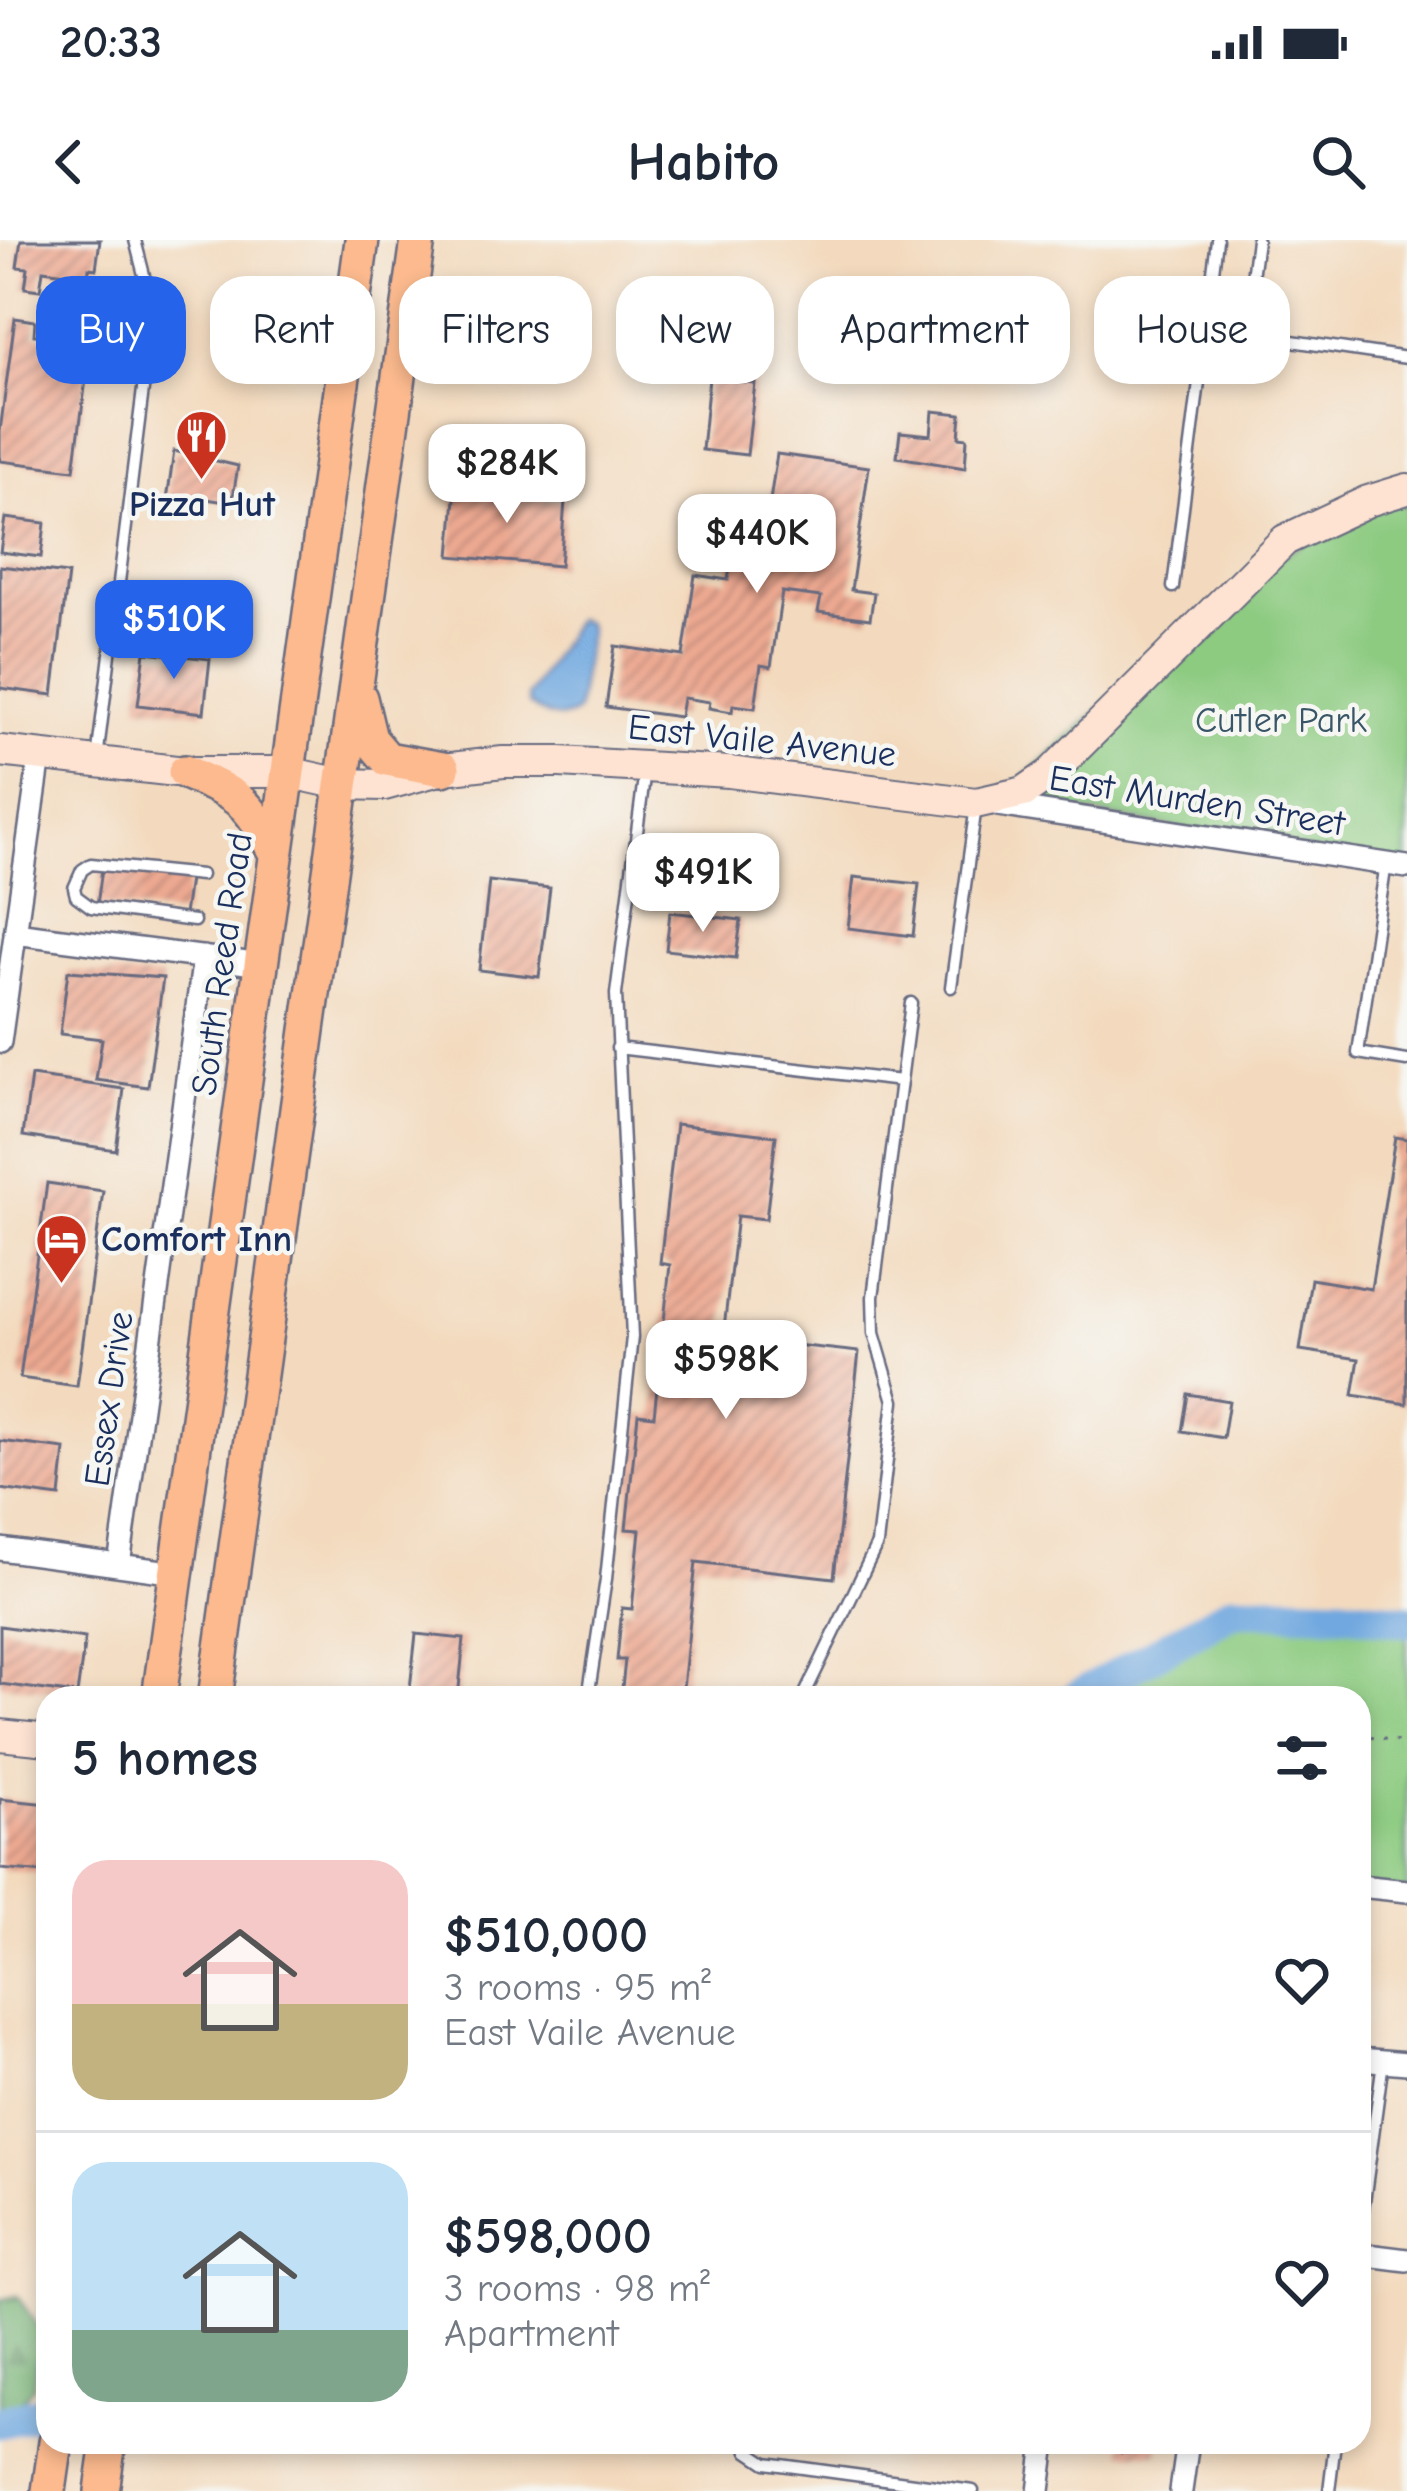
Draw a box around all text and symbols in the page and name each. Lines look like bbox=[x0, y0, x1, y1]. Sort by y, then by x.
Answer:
text: 20:33 bbox=[60, 16, 162, 68]
icon: back bbox=[36, 129, 102, 195]
icon: search bbox=[1305, 129, 1371, 195]
text: Habito bbox=[628, 131, 779, 194]
chip: Buy bbox=[36, 276, 186, 384]
chip: Rent bbox=[210, 276, 375, 384]
chip: Filters bbox=[399, 276, 592, 384]
chip: New bbox=[616, 276, 774, 384]
chip: Apartment bbox=[798, 276, 1070, 384]
chip: House bbox=[1094, 276, 1290, 384]
restaurant icon: Pizza Hut bbox=[174, 408, 230, 482]
pin: $284K bbox=[423, 424, 591, 526]
text: $284K bbox=[455, 440, 559, 485]
place label: Pizza Hut bbox=[129, 484, 276, 525]
pin: $440K bbox=[673, 494, 841, 596]
text: $440K bbox=[705, 510, 809, 555]
pin: $510K bbox=[90, 580, 258, 682]
text: $510K bbox=[122, 596, 226, 641]
park label: Cutler Park bbox=[1195, 700, 1368, 741]
street label: East Vaile Avenue bbox=[626, 707, 898, 775]
street label: East Murden Street bbox=[1046, 757, 1349, 845]
street label: South Reed Road bbox=[183, 830, 261, 1098]
pin: $491K bbox=[619, 833, 787, 935]
text: $491K bbox=[653, 849, 753, 894]
hotel icon: Comfort Inn bbox=[34, 1211, 90, 1285]
place label: Comfort Inn bbox=[101, 1219, 292, 1260]
street label: Essex Drive bbox=[76, 1309, 142, 1489]
pin: $598K bbox=[642, 1320, 810, 1422]
text: $598K bbox=[673, 1336, 779, 1381]
icon: filters bbox=[1269, 1725, 1335, 1791]
text: 5 homes bbox=[72, 1729, 258, 1788]
text: $510,000 bbox=[444, 1906, 648, 1965]
icon: home bbox=[168, 1908, 312, 2052]
icon: heart bbox=[1269, 1947, 1335, 2013]
text: 3 rooms · 95 m² bbox=[444, 1965, 711, 2010]
text: East Vaile Avenue bbox=[444, 2010, 736, 2055]
text: $598,000 bbox=[444, 2207, 652, 2266]
icon: home bbox=[168, 2210, 312, 2354]
icon: heart bbox=[1269, 2249, 1335, 2315]
text: 3 rooms · 98 m² bbox=[444, 2266, 710, 2311]
text: Apartment bbox=[444, 2311, 619, 2356]

